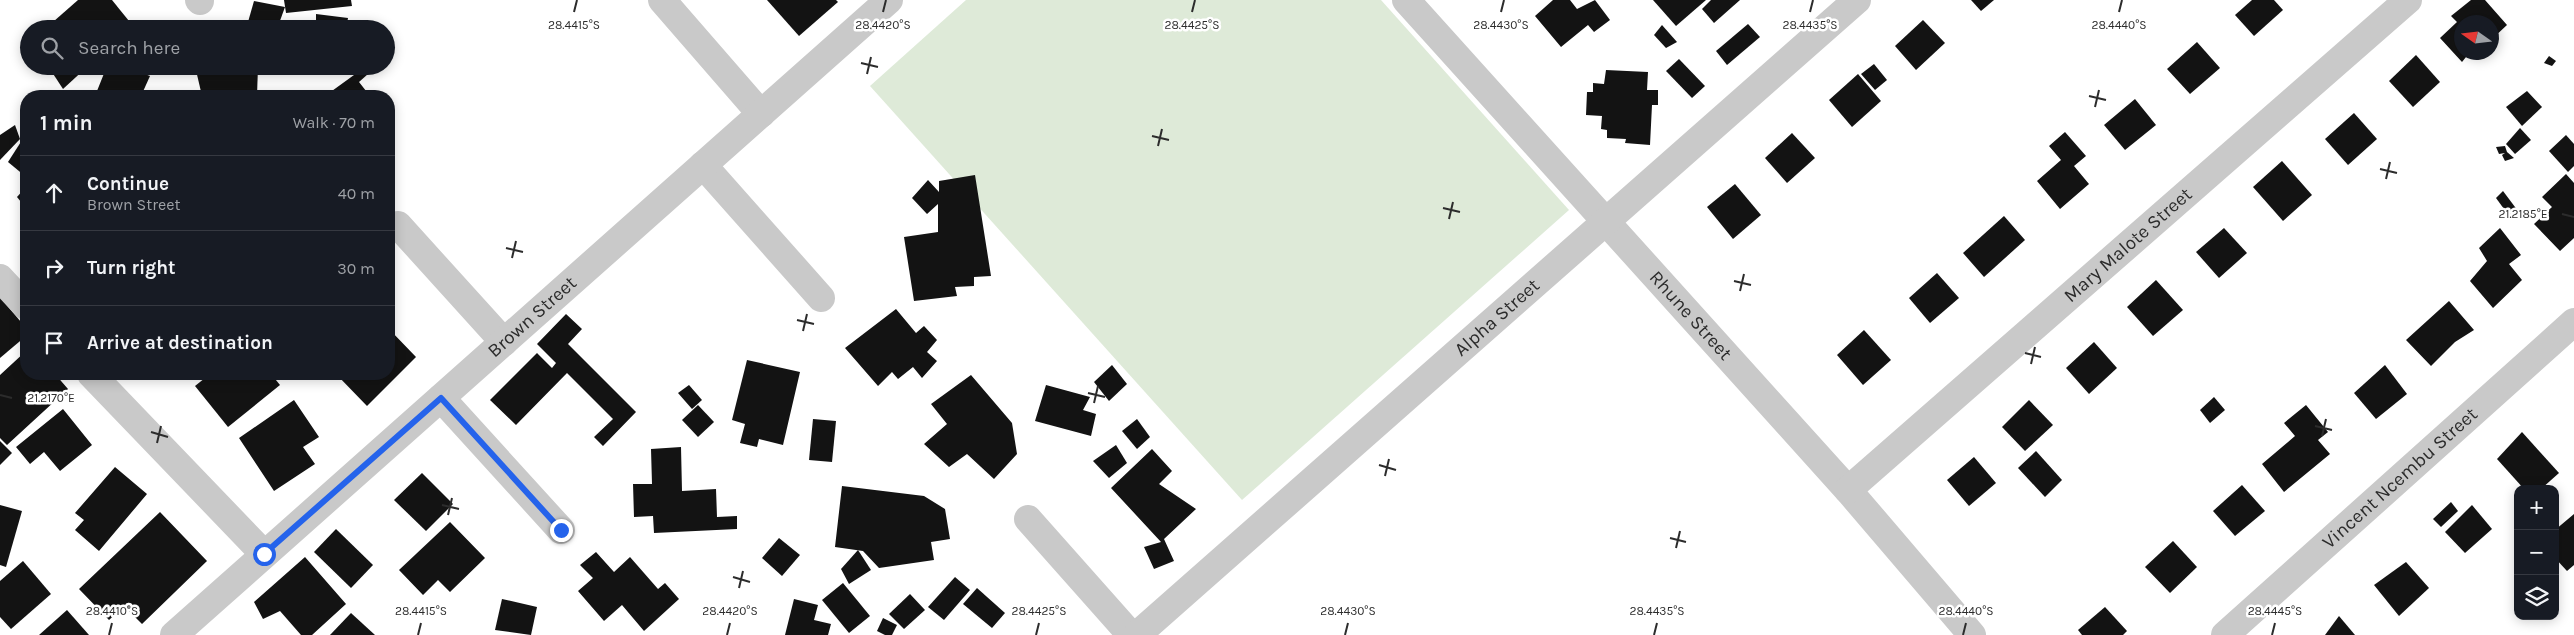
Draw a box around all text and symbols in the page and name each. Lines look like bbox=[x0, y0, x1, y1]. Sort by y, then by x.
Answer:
north arrow bbox=[2454, 15, 2499, 60]
text: 28.4415°S bbox=[548, 18, 600, 32]
text: 28.4420°S bbox=[855, 18, 911, 32]
text: 28.4425°S bbox=[1165, 18, 1219, 32]
text: 28.4430°S bbox=[1473, 18, 1529, 32]
text: 28.4435°S bbox=[1782, 18, 1838, 32]
text: 28.4440°S bbox=[2091, 18, 2147, 32]
search box bbox=[20, 20, 395, 75]
icon: search bbox=[38, 34, 66, 62]
text: Search here bbox=[78, 37, 180, 59]
text: 1 min bbox=[40, 111, 93, 135]
text: Walk · 70 m bbox=[293, 113, 375, 132]
text: Continue bbox=[87, 173, 169, 195]
icon: ahead bbox=[40, 179, 68, 207]
street label: Mary Malote Street bbox=[2059, 183, 2196, 307]
text: 40 m bbox=[338, 184, 375, 203]
text: Brown Street bbox=[87, 195, 180, 214]
text: 21.2185°E bbox=[2499, 207, 2547, 221]
icon: right bbox=[40, 254, 68, 282]
text: Turn right bbox=[87, 257, 176, 279]
text: 30 m bbox=[337, 259, 375, 278]
street label: Rhune Street bbox=[1645, 266, 1737, 365]
street label: Brown Street bbox=[483, 272, 581, 362]
street label: Alpha Street bbox=[1450, 274, 1544, 361]
icon: arrive bbox=[40, 329, 68, 357]
text: Arrive at destination bbox=[87, 332, 273, 354]
text: 21.2170°E bbox=[27, 391, 75, 405]
street label: Vincent Ncembu Street bbox=[2318, 403, 2482, 553]
map controls bbox=[2514, 485, 2559, 620]
button: + bbox=[2514, 485, 2559, 530]
route end bbox=[550, 519, 573, 542]
button: − bbox=[2514, 530, 2559, 575]
route start bbox=[253, 543, 276, 566]
button: layers bbox=[2514, 575, 2559, 620]
text: 28.4410°S bbox=[86, 604, 138, 618]
text: 28.4415°S bbox=[395, 604, 447, 618]
text: 28.4420°S bbox=[702, 604, 758, 618]
text: 28.4425°S bbox=[1012, 604, 1066, 618]
text: 28.4430°S bbox=[1320, 604, 1376, 618]
text: 28.4435°S bbox=[1629, 604, 1685, 618]
text: 28.4440°S bbox=[1938, 604, 1994, 618]
text: 28.4445°S bbox=[2248, 604, 2302, 618]

